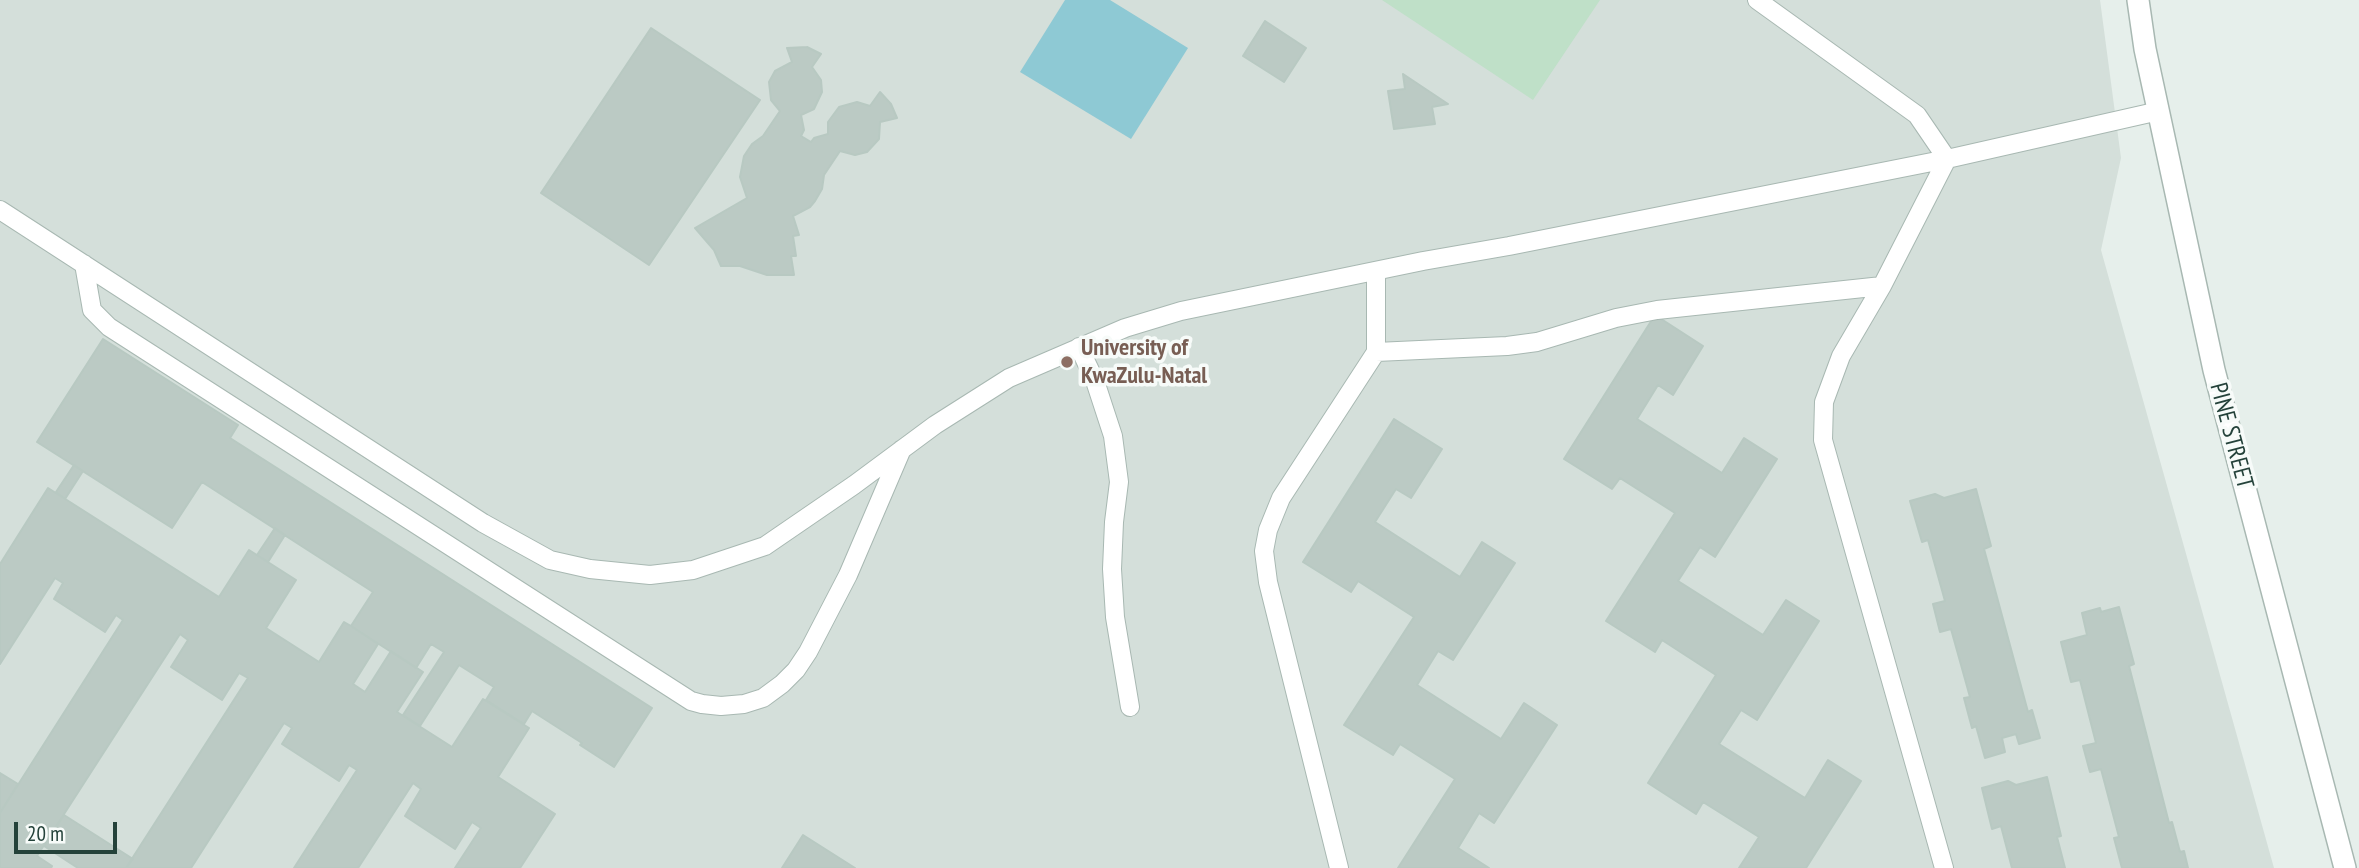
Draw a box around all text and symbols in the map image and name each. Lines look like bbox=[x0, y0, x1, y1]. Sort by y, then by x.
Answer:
place label: University of KwaZulu-Natal bbox=[1081, 334, 1207, 390]
marker: University of KwaZulu-Natal bbox=[1059, 354, 1075, 370]
street label: PINE STREET bbox=[2203, 380, 2259, 492]
scale bar bbox=[18, 808, 121, 852]
text: 20 m bbox=[27, 820, 64, 847]

